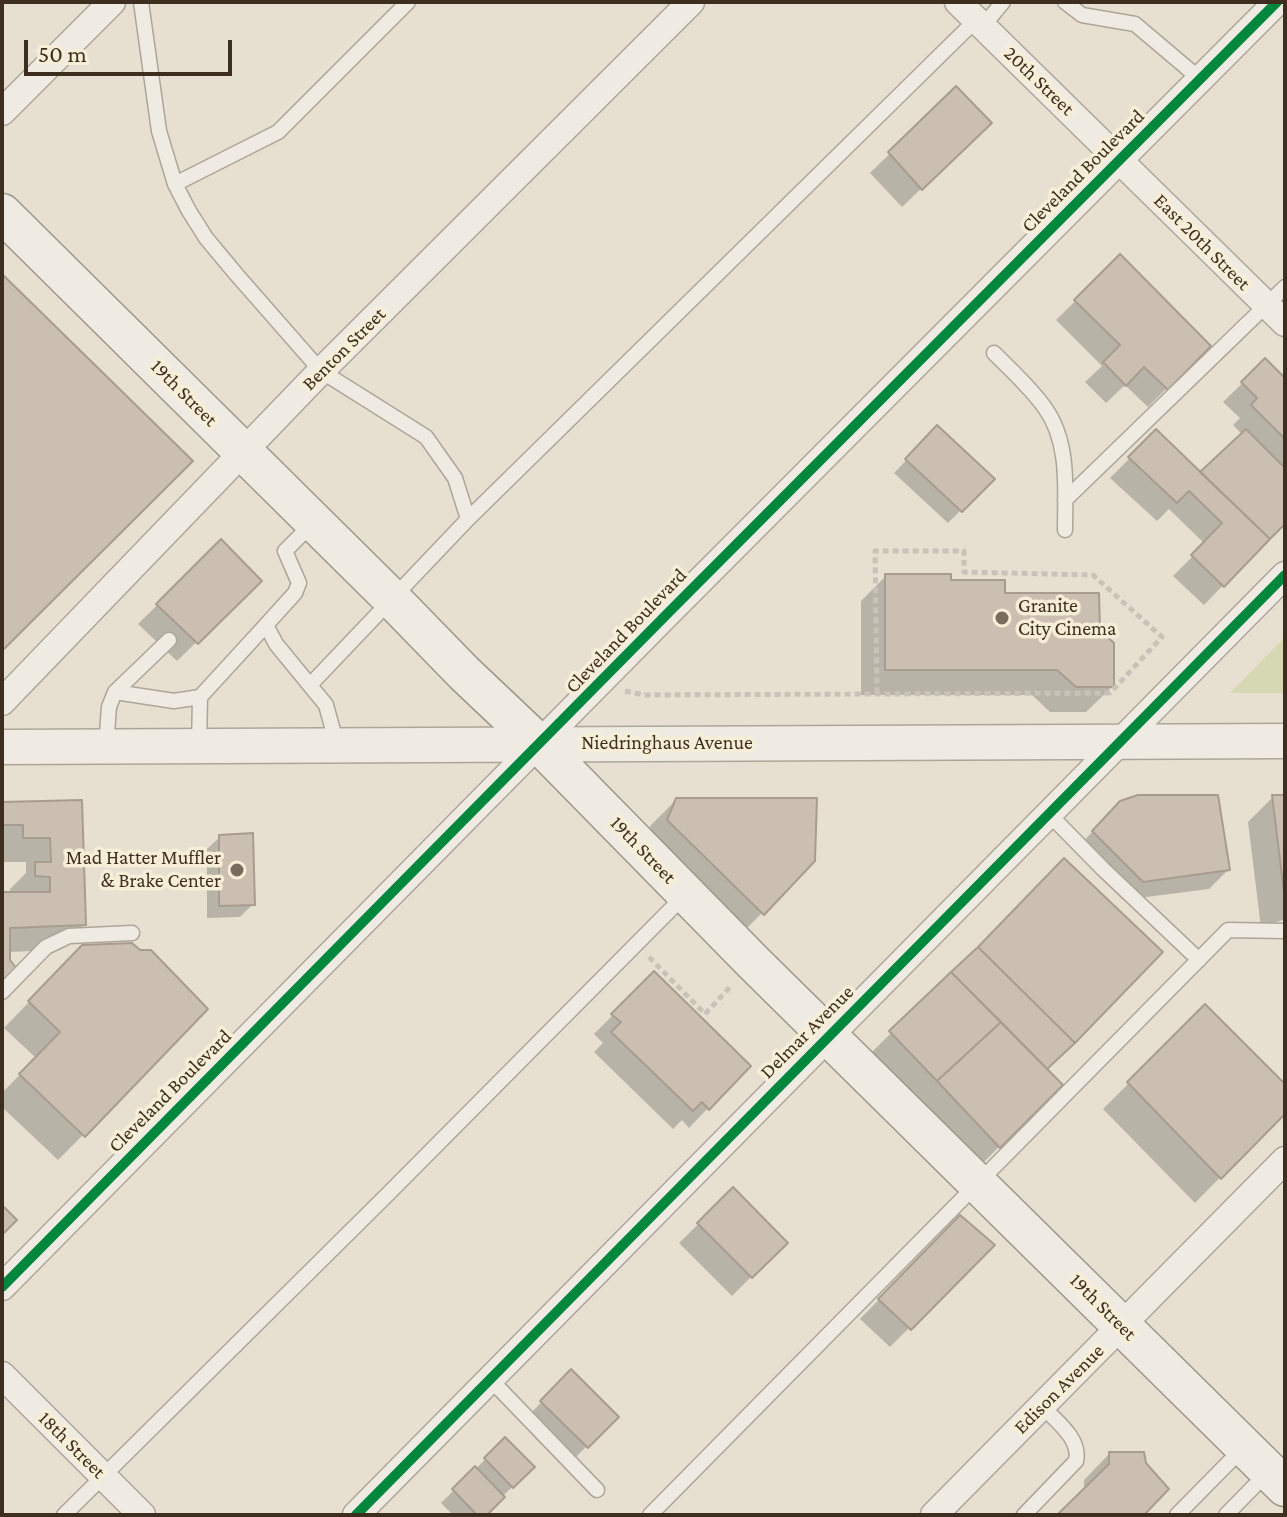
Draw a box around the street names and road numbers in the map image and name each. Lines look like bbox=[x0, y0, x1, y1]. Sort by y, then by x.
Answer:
street label: 20th Street bbox=[999, 42, 1079, 120]
street label: Cleveland Boulevard bbox=[1016, 104, 1150, 238]
street label: East 20th Street bbox=[1149, 189, 1255, 295]
street label: Benton Street bbox=[297, 302, 391, 396]
street label: 19th Street bbox=[146, 355, 222, 431]
street label: Cleveland Boulevard bbox=[560, 564, 692, 698]
street label: Niedringhaus Avenue bbox=[581, 731, 753, 755]
street label: 19th Street bbox=[605, 811, 681, 889]
street label: Delmar Avenue bbox=[755, 980, 859, 1084]
street label: Cleveland Boulevard bbox=[103, 1024, 237, 1158]
street label: 19th Street bbox=[1065, 1269, 1141, 1345]
street label: Edison Avenue bbox=[1009, 1339, 1109, 1439]
street label: 18th Street bbox=[33, 1406, 111, 1484]

